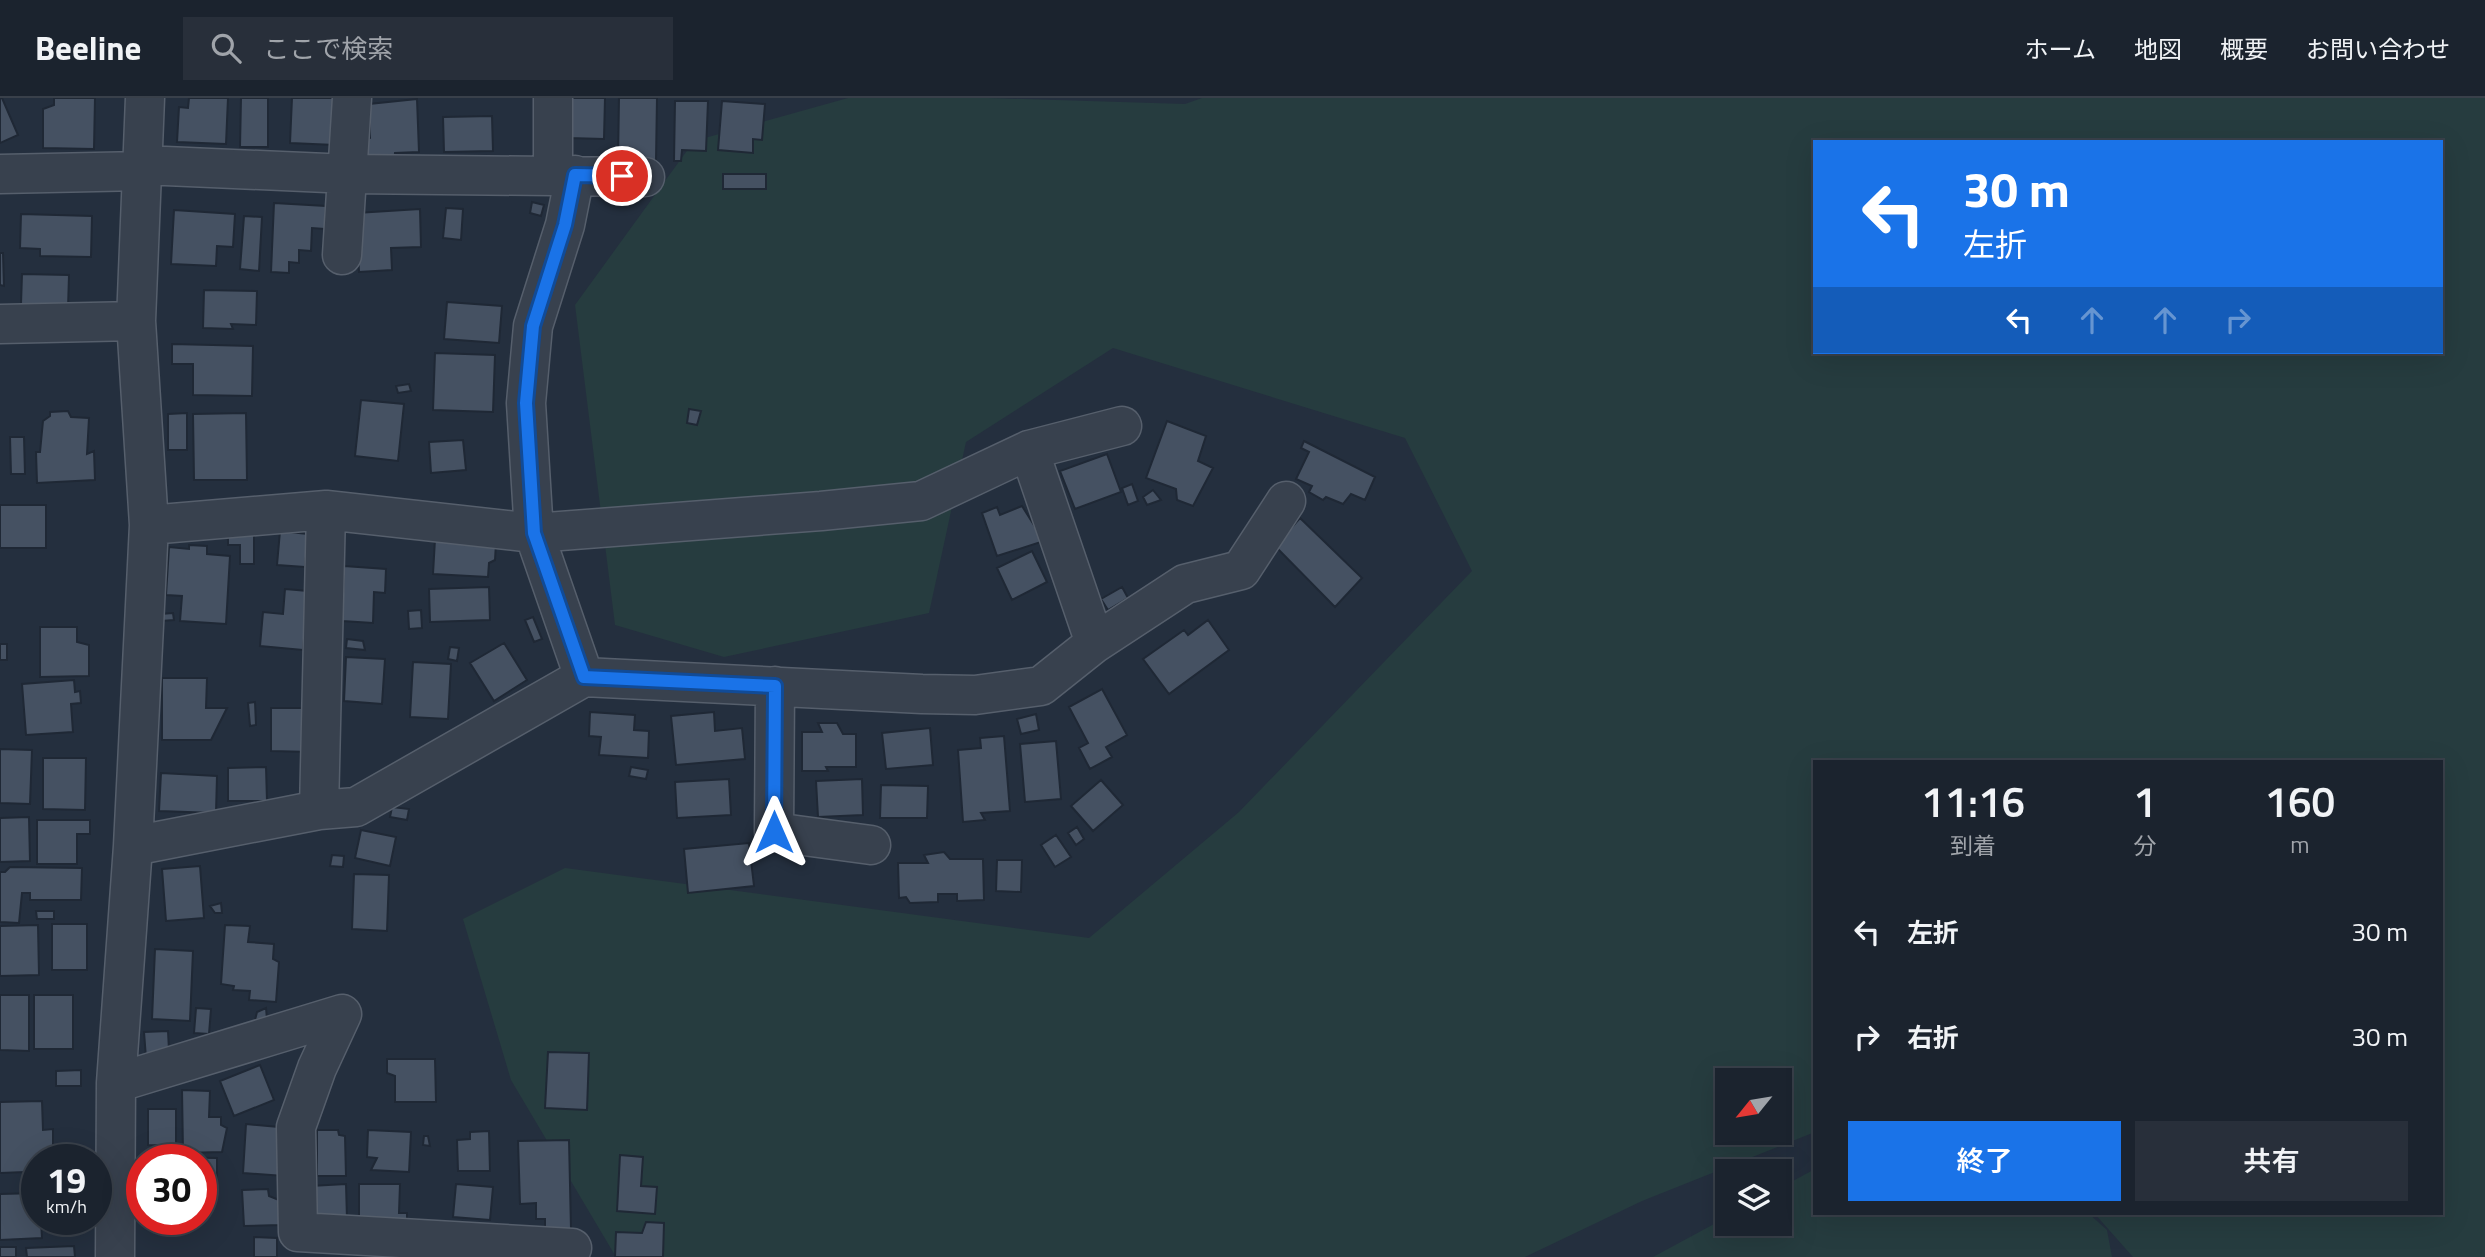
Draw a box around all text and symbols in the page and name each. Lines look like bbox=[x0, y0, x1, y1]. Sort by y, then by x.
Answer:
search box bbox=[183, 17, 673, 80]
text: Beeline bbox=[35, 23, 141, 73]
icon: search bbox=[207, 29, 245, 67]
text: ここで検索 bbox=[263, 29, 393, 68]
text: ホーム bbox=[2025, 31, 2096, 67]
text: 地図 bbox=[2134, 31, 2182, 67]
text: 概要 bbox=[2220, 31, 2268, 67]
text: お問い合わせ bbox=[2306, 31, 2450, 67]
pin bbox=[592, 146, 652, 206]
text: 30 m bbox=[1963, 151, 2070, 226]
icon: arrive bbox=[603, 157, 641, 195]
icon: left bbox=[1848, 168, 1939, 259]
text: 左折 bbox=[1963, 220, 2027, 268]
icon: left bbox=[2000, 301, 2038, 339]
icon: ahead bbox=[2073, 301, 2111, 339]
icon: ahead bbox=[2146, 301, 2184, 339]
icon: right bbox=[2219, 301, 2257, 339]
text: 11:16 bbox=[1921, 769, 2025, 833]
text: 1 bbox=[2133, 769, 2157, 833]
text: 160 bbox=[2264, 769, 2335, 833]
position arrow bbox=[737, 795, 811, 869]
text: m bbox=[2290, 827, 2309, 862]
text: 到着 bbox=[1950, 828, 1996, 863]
text: 分 bbox=[2133, 828, 2156, 863]
text: 30 m bbox=[2351, 912, 2408, 951]
icon: left bbox=[1848, 913, 1886, 951]
text: 左折 bbox=[1907, 913, 1959, 952]
text: 30 m bbox=[2351, 1017, 2408, 1056]
icon: right bbox=[1848, 1018, 1886, 1056]
text: 右折 bbox=[1907, 1018, 1959, 1057]
north arrow bbox=[1715, 1068, 1792, 1144]
map controls bbox=[1715, 1068, 1792, 1236]
button: 終了 bbox=[1848, 1121, 2121, 1201]
button: 共有 bbox=[2135, 1121, 2408, 1201]
speed limit sign: 30 bbox=[126, 1144, 217, 1235]
text: 19 bbox=[47, 1153, 86, 1207]
button: layers bbox=[1715, 1159, 1792, 1236]
text: km/h bbox=[46, 1193, 87, 1220]

